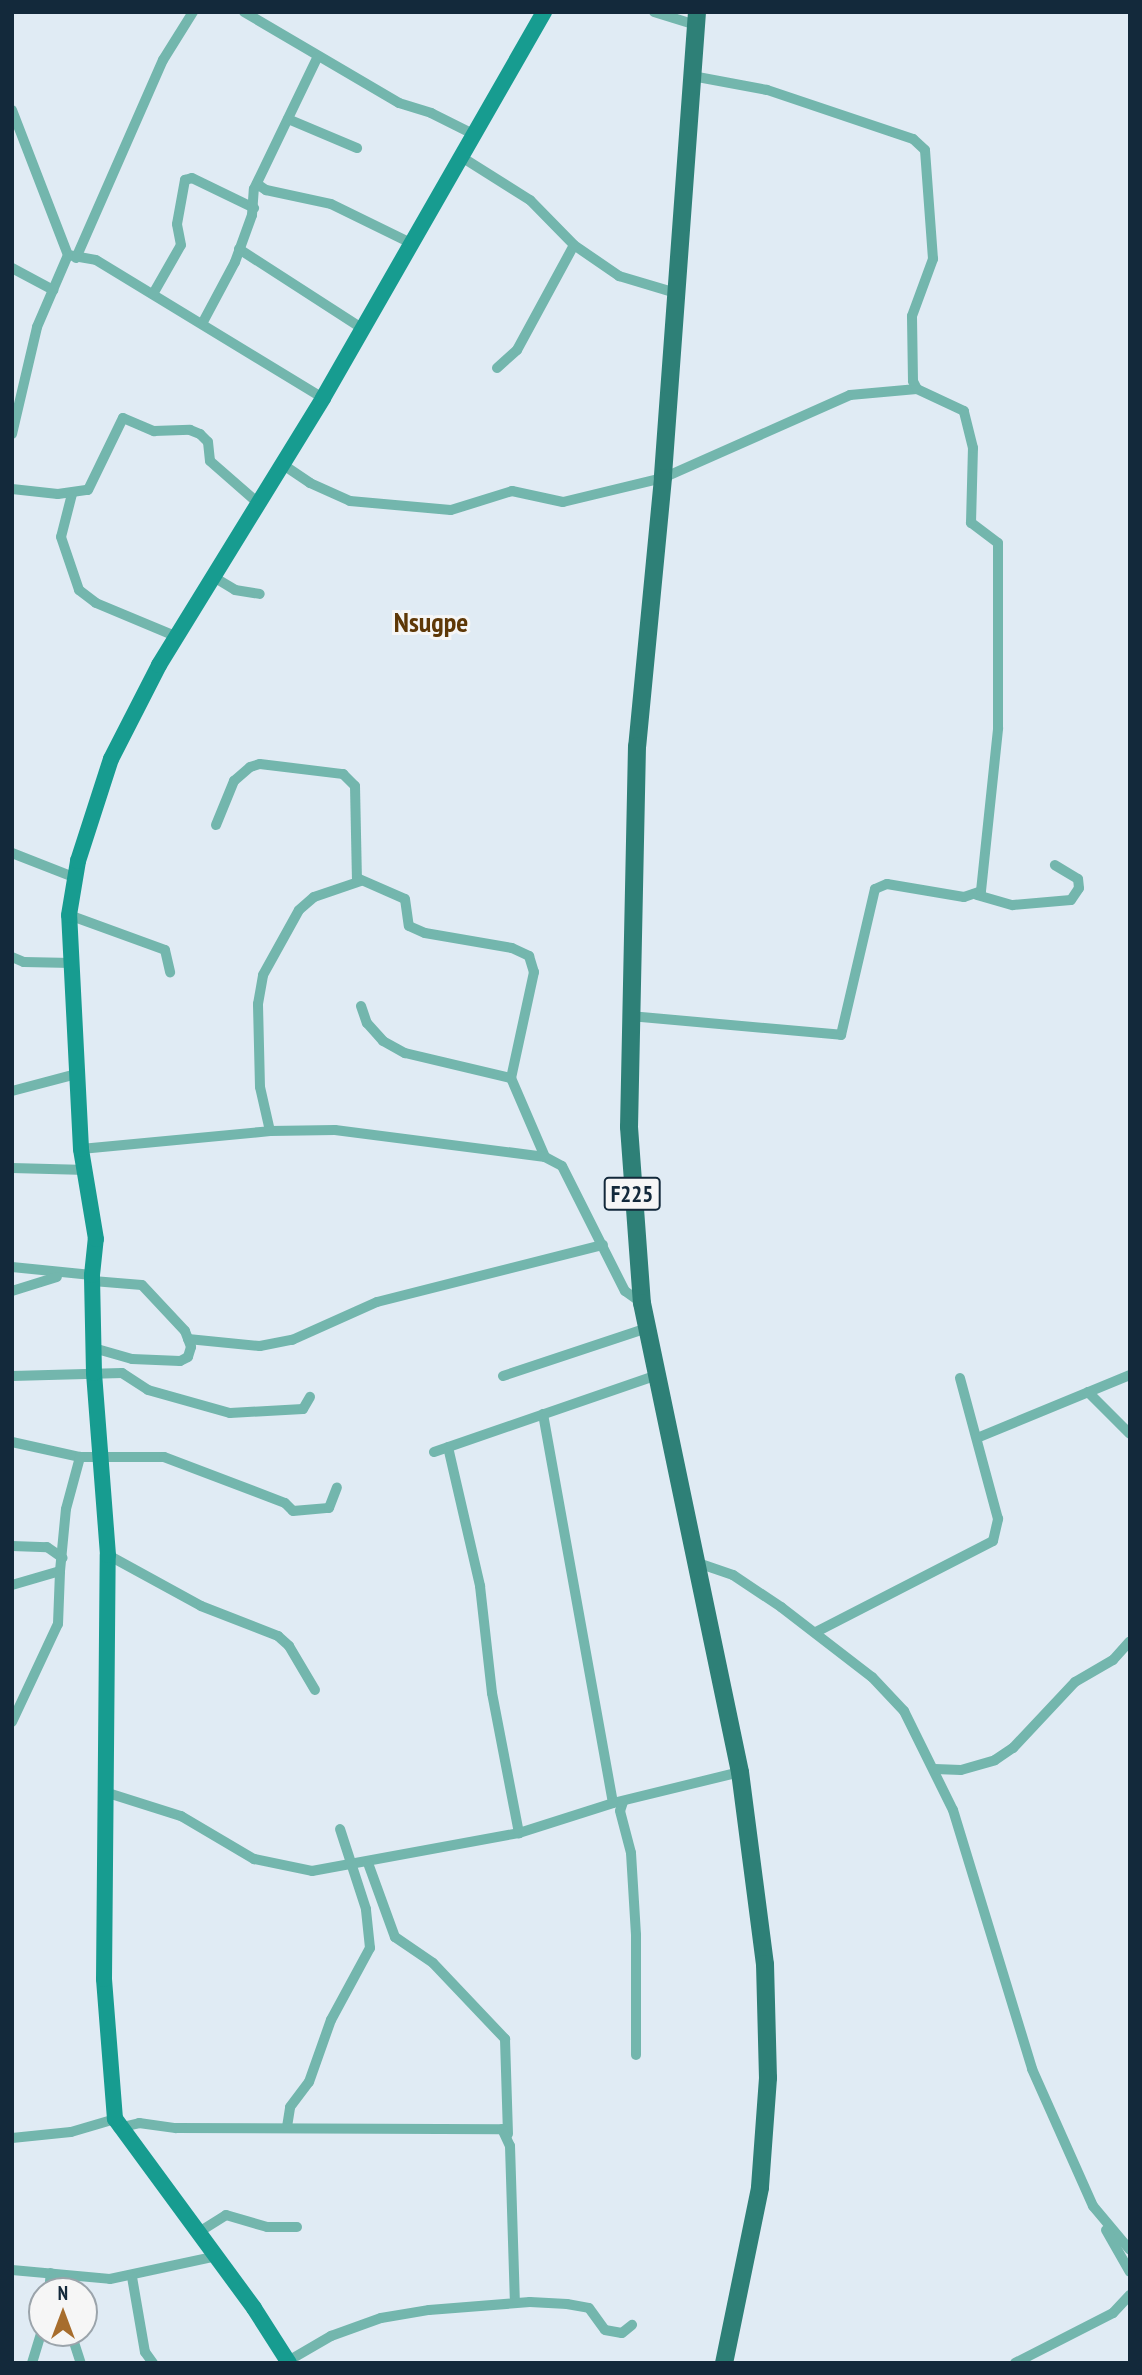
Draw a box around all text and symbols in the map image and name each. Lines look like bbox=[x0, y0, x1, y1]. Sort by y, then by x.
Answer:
district label: Nsugpe bbox=[394, 605, 468, 639]
road number: F225 bbox=[602, 1175, 662, 1214]
north arrow bbox=[28, 2277, 98, 2347]
text: N bbox=[58, 2281, 68, 2305]

